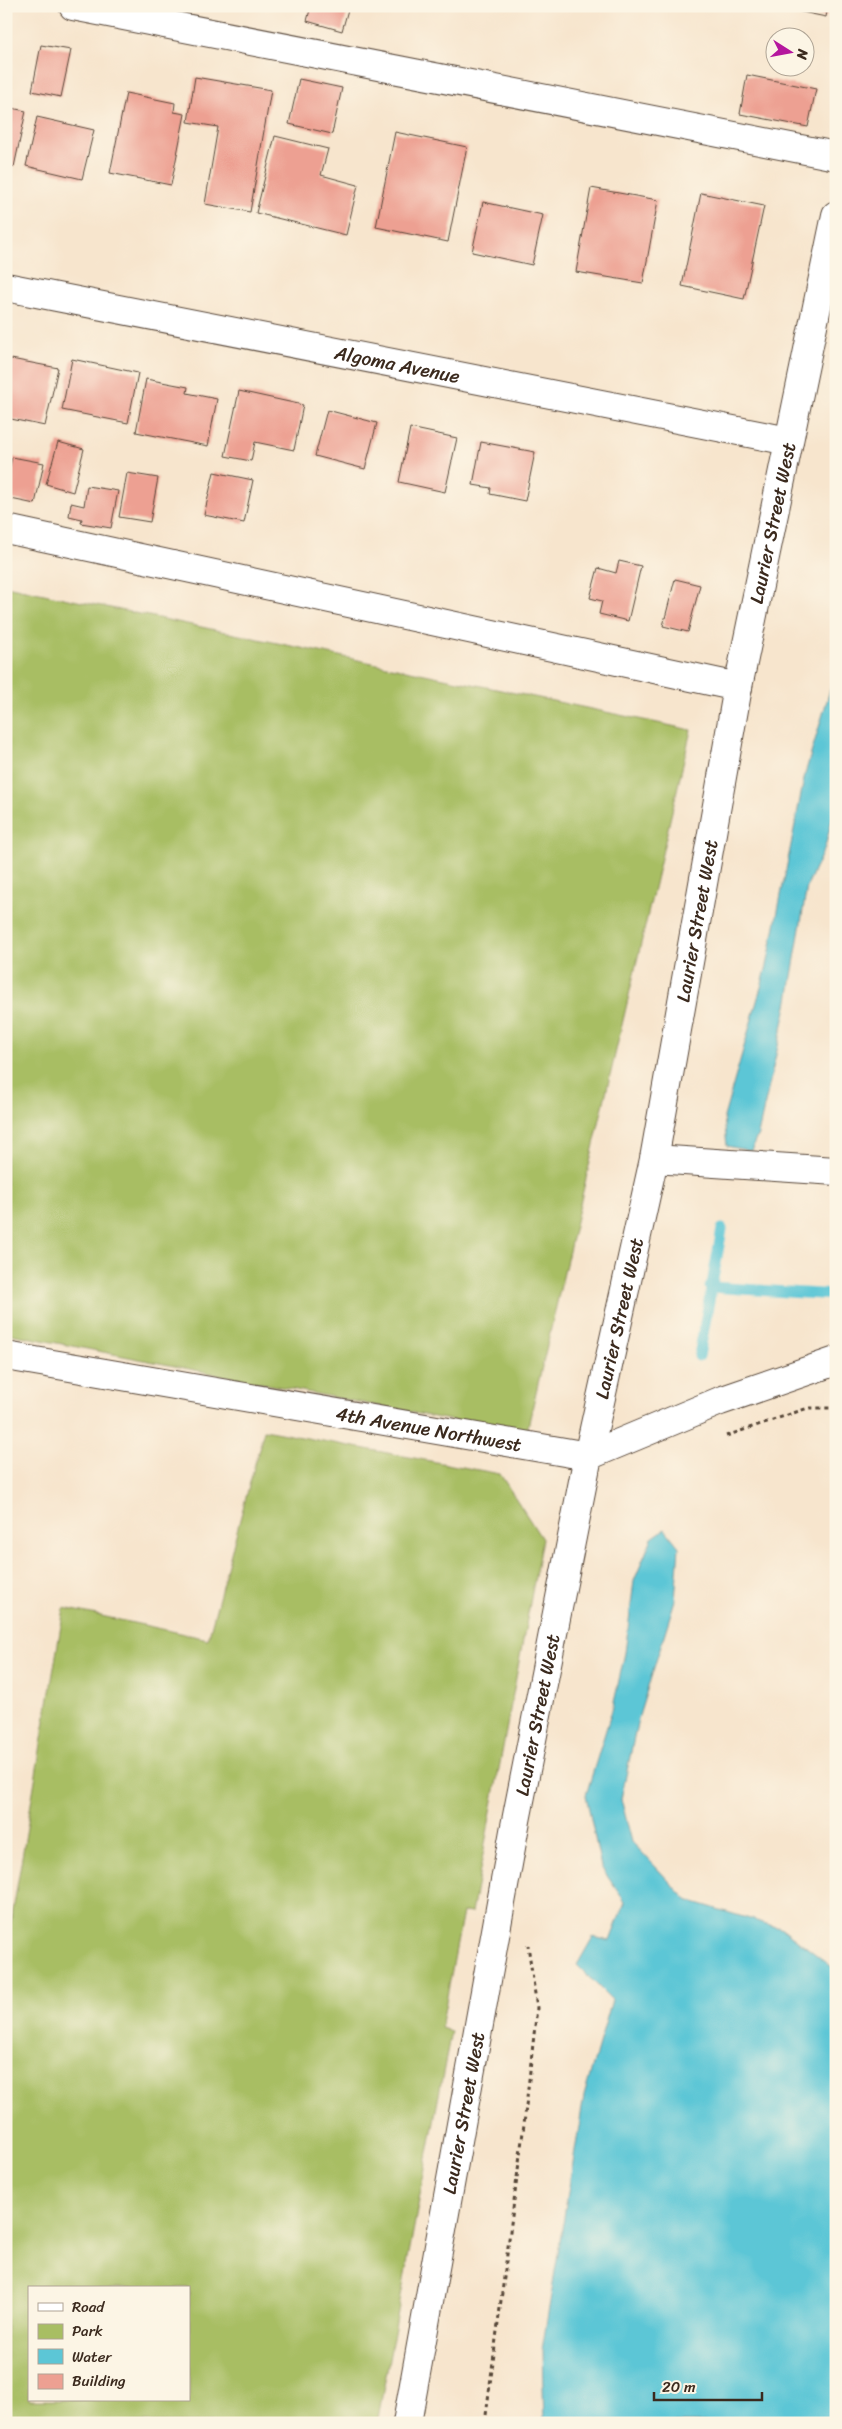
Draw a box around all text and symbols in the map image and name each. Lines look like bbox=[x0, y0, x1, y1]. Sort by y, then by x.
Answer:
north arrow bbox=[764, 28, 814, 78]
text: N bbox=[789, 46, 816, 62]
street label: Algoma Avenue bbox=[331, 335, 463, 392]
street label: Laurier Street West bbox=[739, 439, 805, 607]
street label: Laurier Street West bbox=[666, 837, 727, 1005]
street label: Laurier Street West bbox=[585, 1234, 653, 1402]
street label: 4th Avenue Northwest bbox=[333, 1396, 524, 1461]
street label: Laurier Street West bbox=[505, 1631, 569, 1799]
street label: Laurier Street West bbox=[432, 2029, 494, 2197]
legend bbox=[28, 2286, 190, 2402]
text: Road bbox=[72, 2294, 105, 2320]
text: Park bbox=[72, 2318, 103, 2344]
text: Water bbox=[72, 2344, 112, 2370]
text: Building bbox=[72, 2368, 126, 2394]
scale bar bbox=[654, 2369, 762, 2401]
text: 20 m bbox=[662, 2374, 696, 2400]

